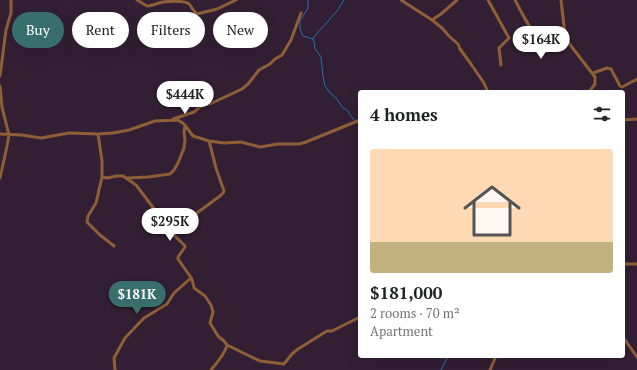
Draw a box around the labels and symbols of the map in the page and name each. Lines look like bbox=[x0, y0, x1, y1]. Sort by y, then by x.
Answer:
pin: $164K bbox=[513, 26, 569, 60]
pin: $444K bbox=[157, 81, 213, 115]
pin: $295K bbox=[142, 208, 198, 242]
pin: $181K bbox=[109, 281, 165, 315]

